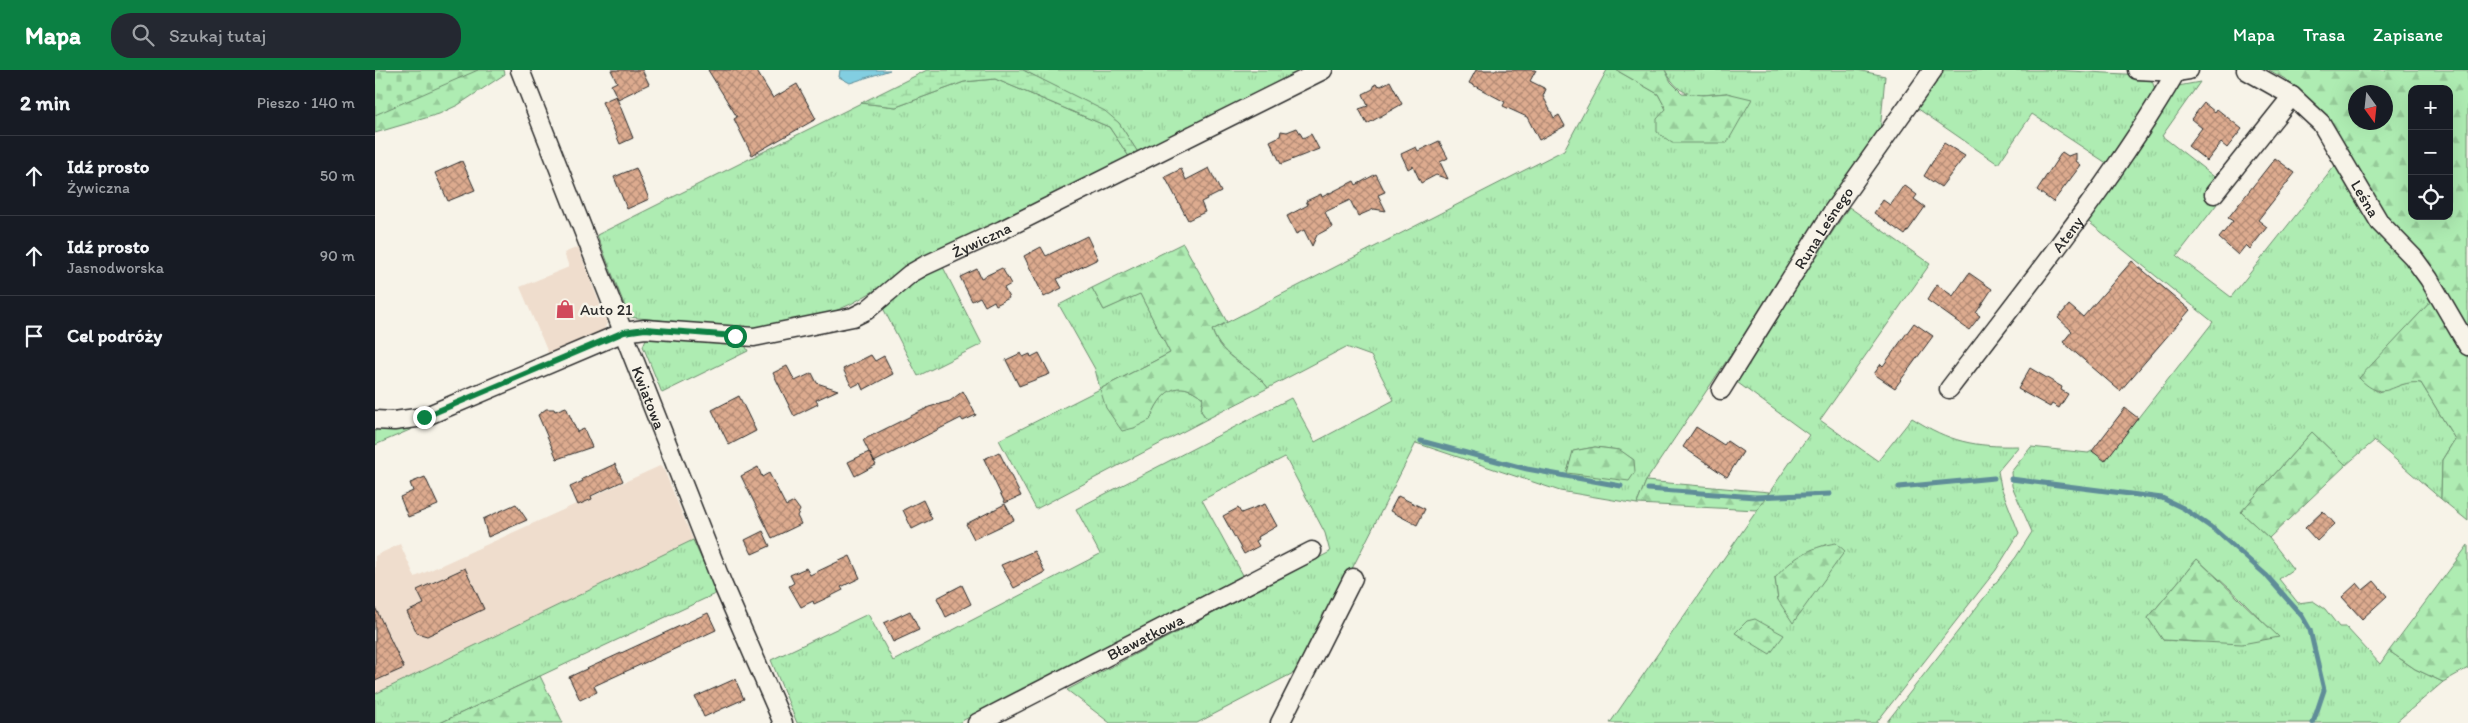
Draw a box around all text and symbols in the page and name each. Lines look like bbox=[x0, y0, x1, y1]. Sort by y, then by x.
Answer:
search box bbox=[111, 13, 461, 58]
text: Mapa bbox=[25, 21, 81, 50]
icon: search bbox=[129, 21, 157, 49]
text: Szukaj tutaj bbox=[169, 24, 266, 47]
text: Mapa bbox=[2233, 24, 2275, 46]
text: Trasa bbox=[2303, 24, 2345, 46]
text: Zapisane bbox=[2373, 24, 2443, 46]
north arrow bbox=[2348, 85, 2393, 130]
map controls bbox=[2408, 85, 2453, 220]
button: + bbox=[2408, 85, 2453, 130]
text: 2 min bbox=[20, 90, 70, 115]
text: Pieszo · 140 m bbox=[257, 93, 355, 112]
button: − bbox=[2408, 130, 2453, 175]
text: Idź prosto bbox=[67, 155, 150, 178]
icon: ahead bbox=[20, 162, 48, 190]
text: 50 m bbox=[320, 166, 355, 185]
button: locate bbox=[2408, 175, 2453, 220]
street label: Leśna bbox=[2347, 176, 2384, 220]
text: Żywiczna bbox=[67, 178, 130, 197]
street label: Runa Leśnego bbox=[1790, 183, 1857, 272]
street label: Ateny bbox=[2048, 212, 2087, 256]
street label: Żywiczna bbox=[949, 218, 1014, 261]
text: Idź prosto bbox=[67, 235, 150, 258]
icon: ahead bbox=[20, 242, 48, 270]
text: 90 m bbox=[320, 246, 355, 265]
text: Jasnodworska bbox=[67, 258, 164, 277]
shop icon: Auto 21 bbox=[554, 298, 576, 320]
place label: Auto 21 bbox=[580, 300, 633, 319]
icon: arrive bbox=[20, 322, 48, 350]
text: Cel podróży bbox=[67, 324, 162, 347]
route start bbox=[724, 325, 747, 348]
street label: Kwiatowa bbox=[628, 363, 670, 432]
route end bbox=[413, 406, 436, 429]
street label: Bławatkowa bbox=[1104, 609, 1187, 664]

